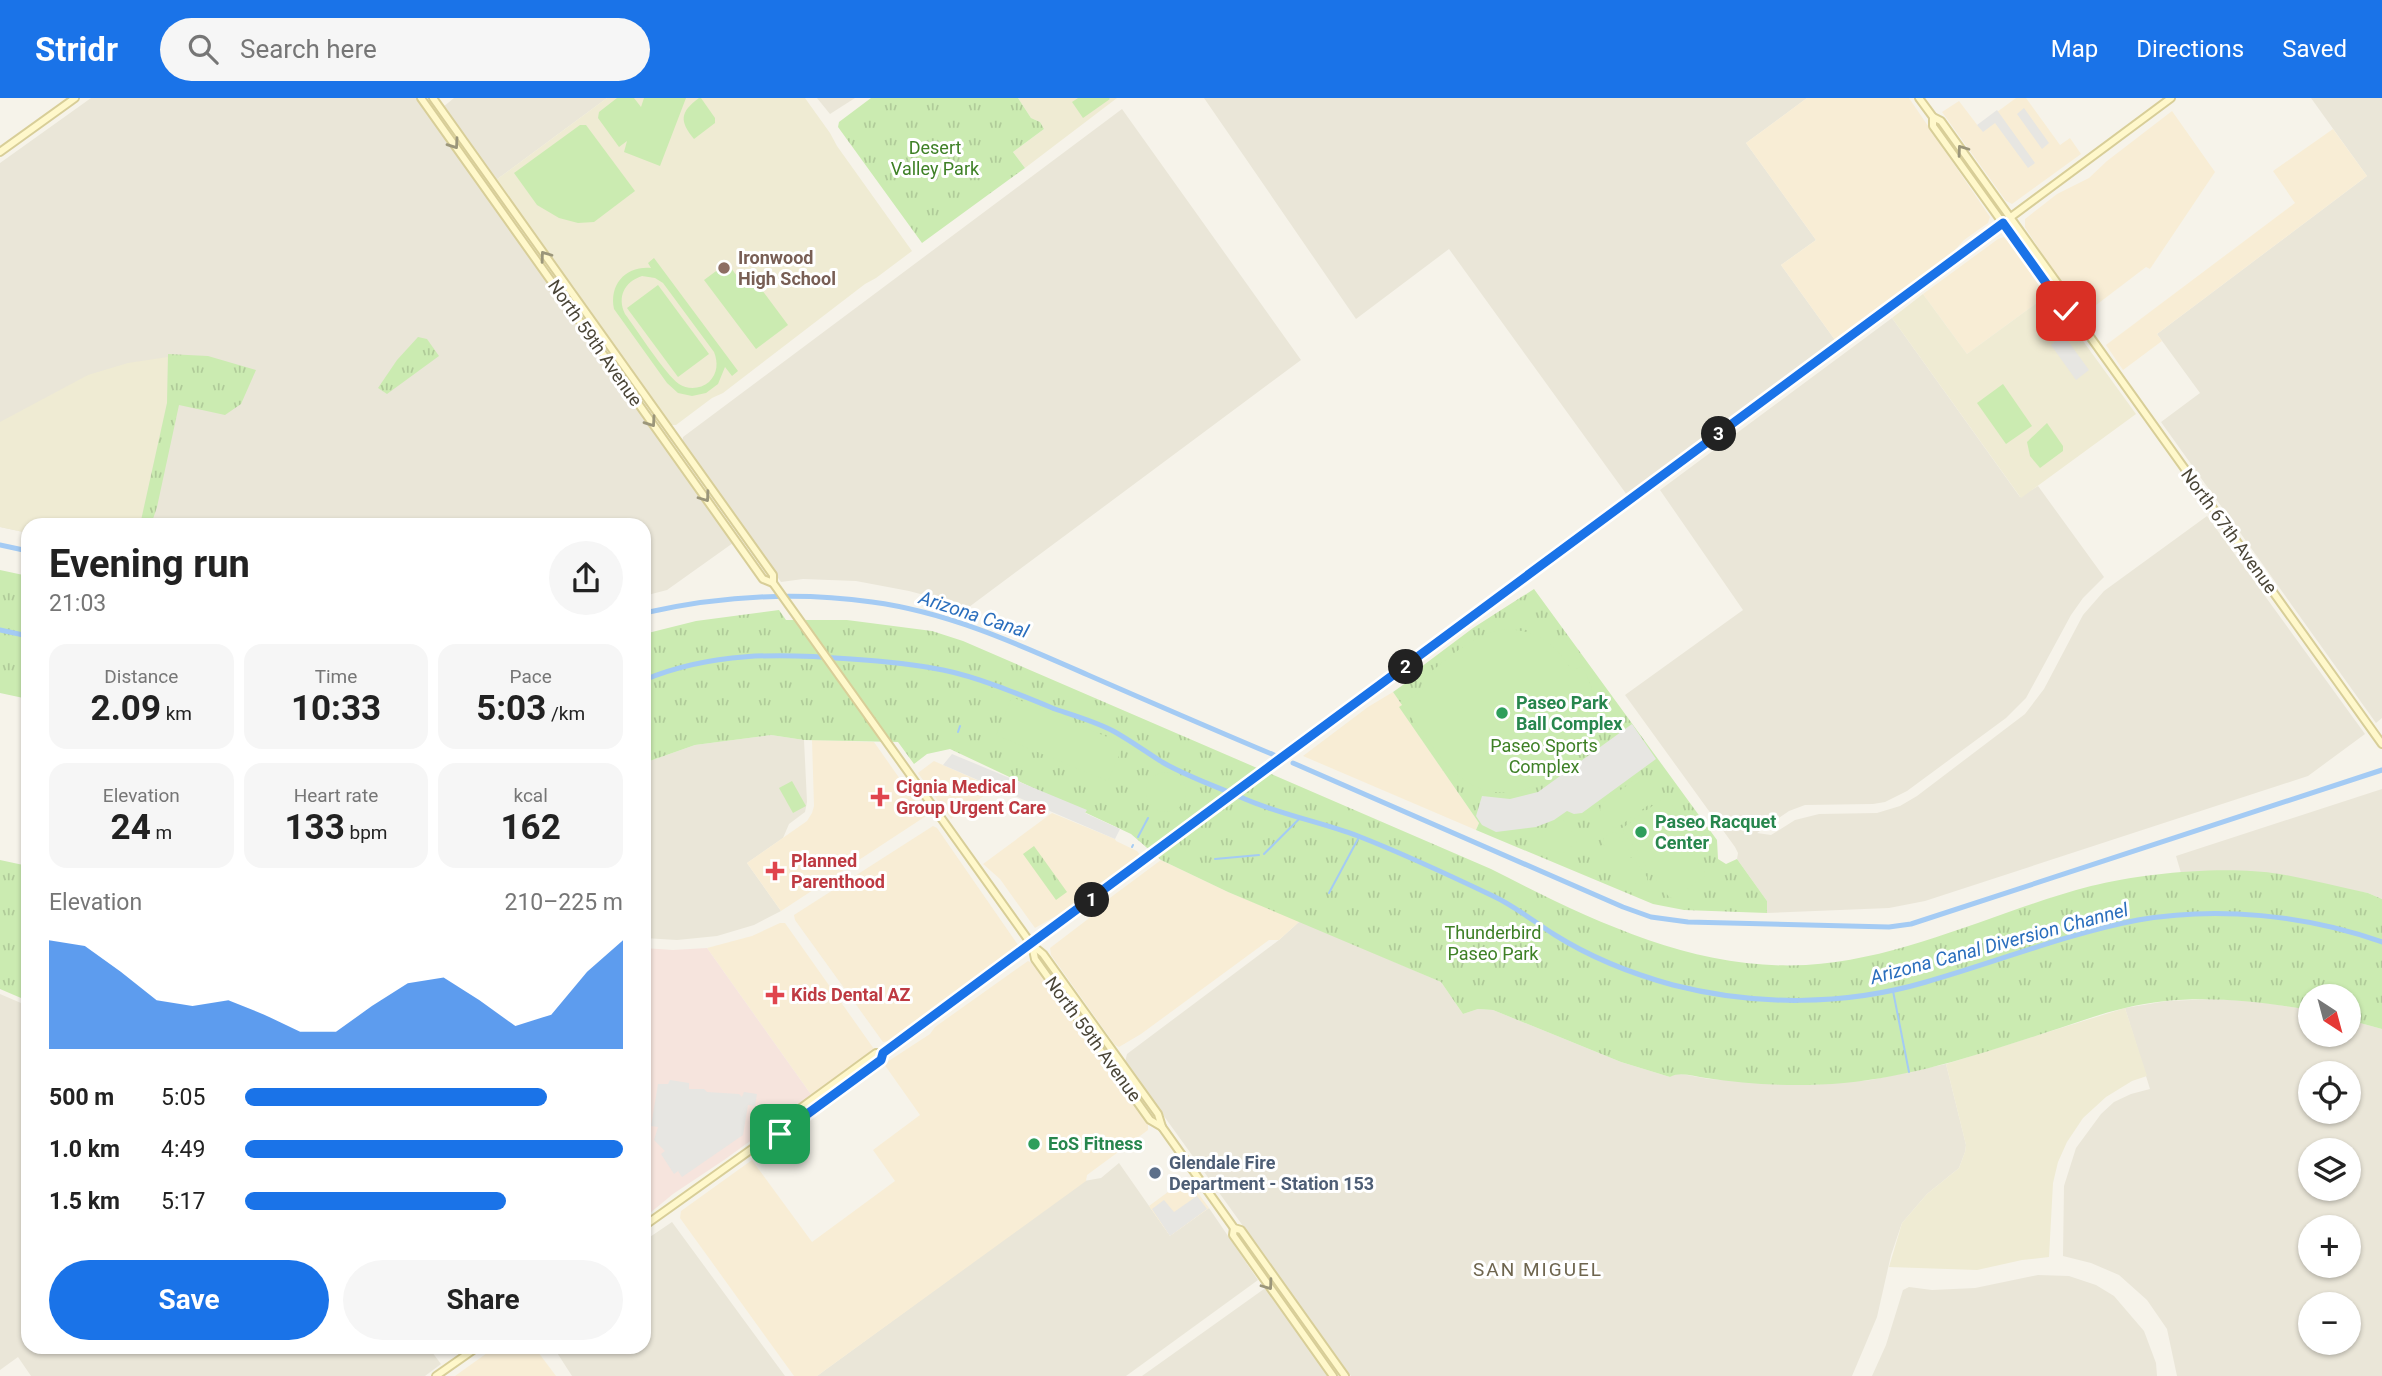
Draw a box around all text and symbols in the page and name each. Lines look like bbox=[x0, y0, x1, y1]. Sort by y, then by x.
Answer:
search box bbox=[160, 18, 650, 81]
text: Stridr bbox=[35, 30, 118, 69]
icon: search bbox=[184, 30, 222, 68]
text: Search here bbox=[240, 34, 377, 64]
text: Map bbox=[2051, 35, 2098, 63]
text: Directions bbox=[2136, 35, 2244, 63]
text: Saved bbox=[2282, 35, 2347, 63]
one-way arrow bbox=[446, 136, 458, 149]
park label: Desert Valley Park bbox=[891, 137, 980, 179]
one-way arrow bbox=[1958, 146, 1970, 158]
place label: Ironwood High School bbox=[738, 247, 836, 289]
one-way arrow bbox=[541, 251, 553, 264]
marker: Ironwood High School bbox=[716, 260, 732, 276]
street label: North 59th Avenue bbox=[544, 276, 647, 410]
pin bbox=[2036, 281, 2096, 341]
icon: check bbox=[2047, 292, 2085, 330]
one-way arrow bbox=[643, 414, 655, 427]
pin: 3 bbox=[1702, 416, 1736, 452]
text: 3 bbox=[1713, 422, 1724, 445]
street label: North 67th Avenue bbox=[2177, 464, 2282, 597]
one-way arrow bbox=[697, 489, 709, 502]
button: share bbox=[549, 541, 623, 615]
text: Evening run bbox=[49, 542, 250, 586]
water label: Arizona Canal bbox=[915, 586, 1032, 643]
text: 21:03 bbox=[49, 590, 106, 617]
pin: 2 bbox=[1388, 650, 1424, 684]
text: 2 bbox=[1400, 655, 1411, 678]
text: Distance bbox=[104, 665, 178, 688]
text: Time bbox=[315, 665, 357, 688]
text: Pace bbox=[510, 665, 552, 688]
text: 2.09 bbox=[91, 688, 161, 729]
text: 10:33 bbox=[291, 688, 381, 729]
text: 5:03 bbox=[476, 688, 546, 729]
place label: Paseo Park Ball Complex bbox=[1516, 692, 1623, 734]
text: km bbox=[161, 702, 192, 725]
text: /km bbox=[546, 702, 585, 725]
marker: Paseo Park Ball Complex bbox=[1494, 705, 1510, 721]
park label: Paseo Sports Complex bbox=[1490, 735, 1598, 777]
place label: Cignia Medical Group Urgent Care bbox=[896, 776, 1046, 818]
text: Elevation bbox=[103, 784, 180, 807]
text: Heart rate bbox=[294, 784, 378, 807]
text: kcal bbox=[513, 784, 548, 807]
marker: Cignia Medical Group Urgent Care bbox=[870, 787, 890, 807]
text: 24 bbox=[111, 807, 151, 848]
text: 133 bbox=[285, 807, 345, 848]
text: 162 bbox=[501, 807, 561, 848]
place label: Paseo Racquet Center bbox=[1655, 811, 1776, 853]
text: m bbox=[151, 821, 172, 844]
text: bpm bbox=[345, 821, 387, 844]
marker: Paseo Racquet Center bbox=[1633, 824, 1649, 840]
place label: Planned Parenthood bbox=[791, 850, 885, 892]
marker: Planned Parenthood bbox=[765, 861, 785, 881]
pin: 1 bbox=[1074, 882, 1110, 918]
text: 1 bbox=[1086, 888, 1097, 911]
text: Elevation bbox=[49, 889, 142, 916]
text: 210–225 m bbox=[504, 889, 623, 916]
water label: Arizona Canal Diversion Channel bbox=[1867, 898, 2131, 989]
park label: Thunderbird Paseo Park bbox=[1445, 922, 1541, 964]
street label: North 59th Avenue bbox=[1041, 972, 1146, 1105]
place label: Kids Dental AZ bbox=[791, 984, 911, 1005]
north arrow bbox=[2298, 984, 2361, 1046]
map controls bbox=[2298, 984, 2361, 1355]
marker: Kids Dental AZ bbox=[765, 985, 785, 1005]
button: locate bbox=[2298, 1061, 2361, 1124]
text: 500 m bbox=[49, 1084, 114, 1111]
text: 5:05 bbox=[161, 1084, 205, 1111]
pin bbox=[750, 1104, 810, 1164]
icon: arrive bbox=[761, 1115, 799, 1153]
place label: EoS Fitness bbox=[1048, 1133, 1143, 1154]
text: 1.0 km bbox=[49, 1136, 120, 1163]
text: 4:49 bbox=[161, 1136, 205, 1163]
marker: EoS Fitness bbox=[1026, 1136, 1042, 1152]
button: layers bbox=[2298, 1138, 2361, 1201]
place label: Glendale Fire Department - Station 153 bbox=[1169, 1152, 1374, 1194]
marker: Glendale Fire Department - Station 153 bbox=[1147, 1165, 1163, 1181]
text: 1.5 km bbox=[49, 1188, 120, 1215]
text: 5:17 bbox=[161, 1188, 205, 1215]
button: + bbox=[2298, 1215, 2361, 1278]
district label: SAN MIGUEL bbox=[1473, 1258, 1603, 1281]
button: Save bbox=[49, 1260, 329, 1340]
button: Share bbox=[343, 1260, 623, 1340]
one-way arrow bbox=[1260, 1277, 1272, 1289]
button: − bbox=[2298, 1292, 2361, 1355]

